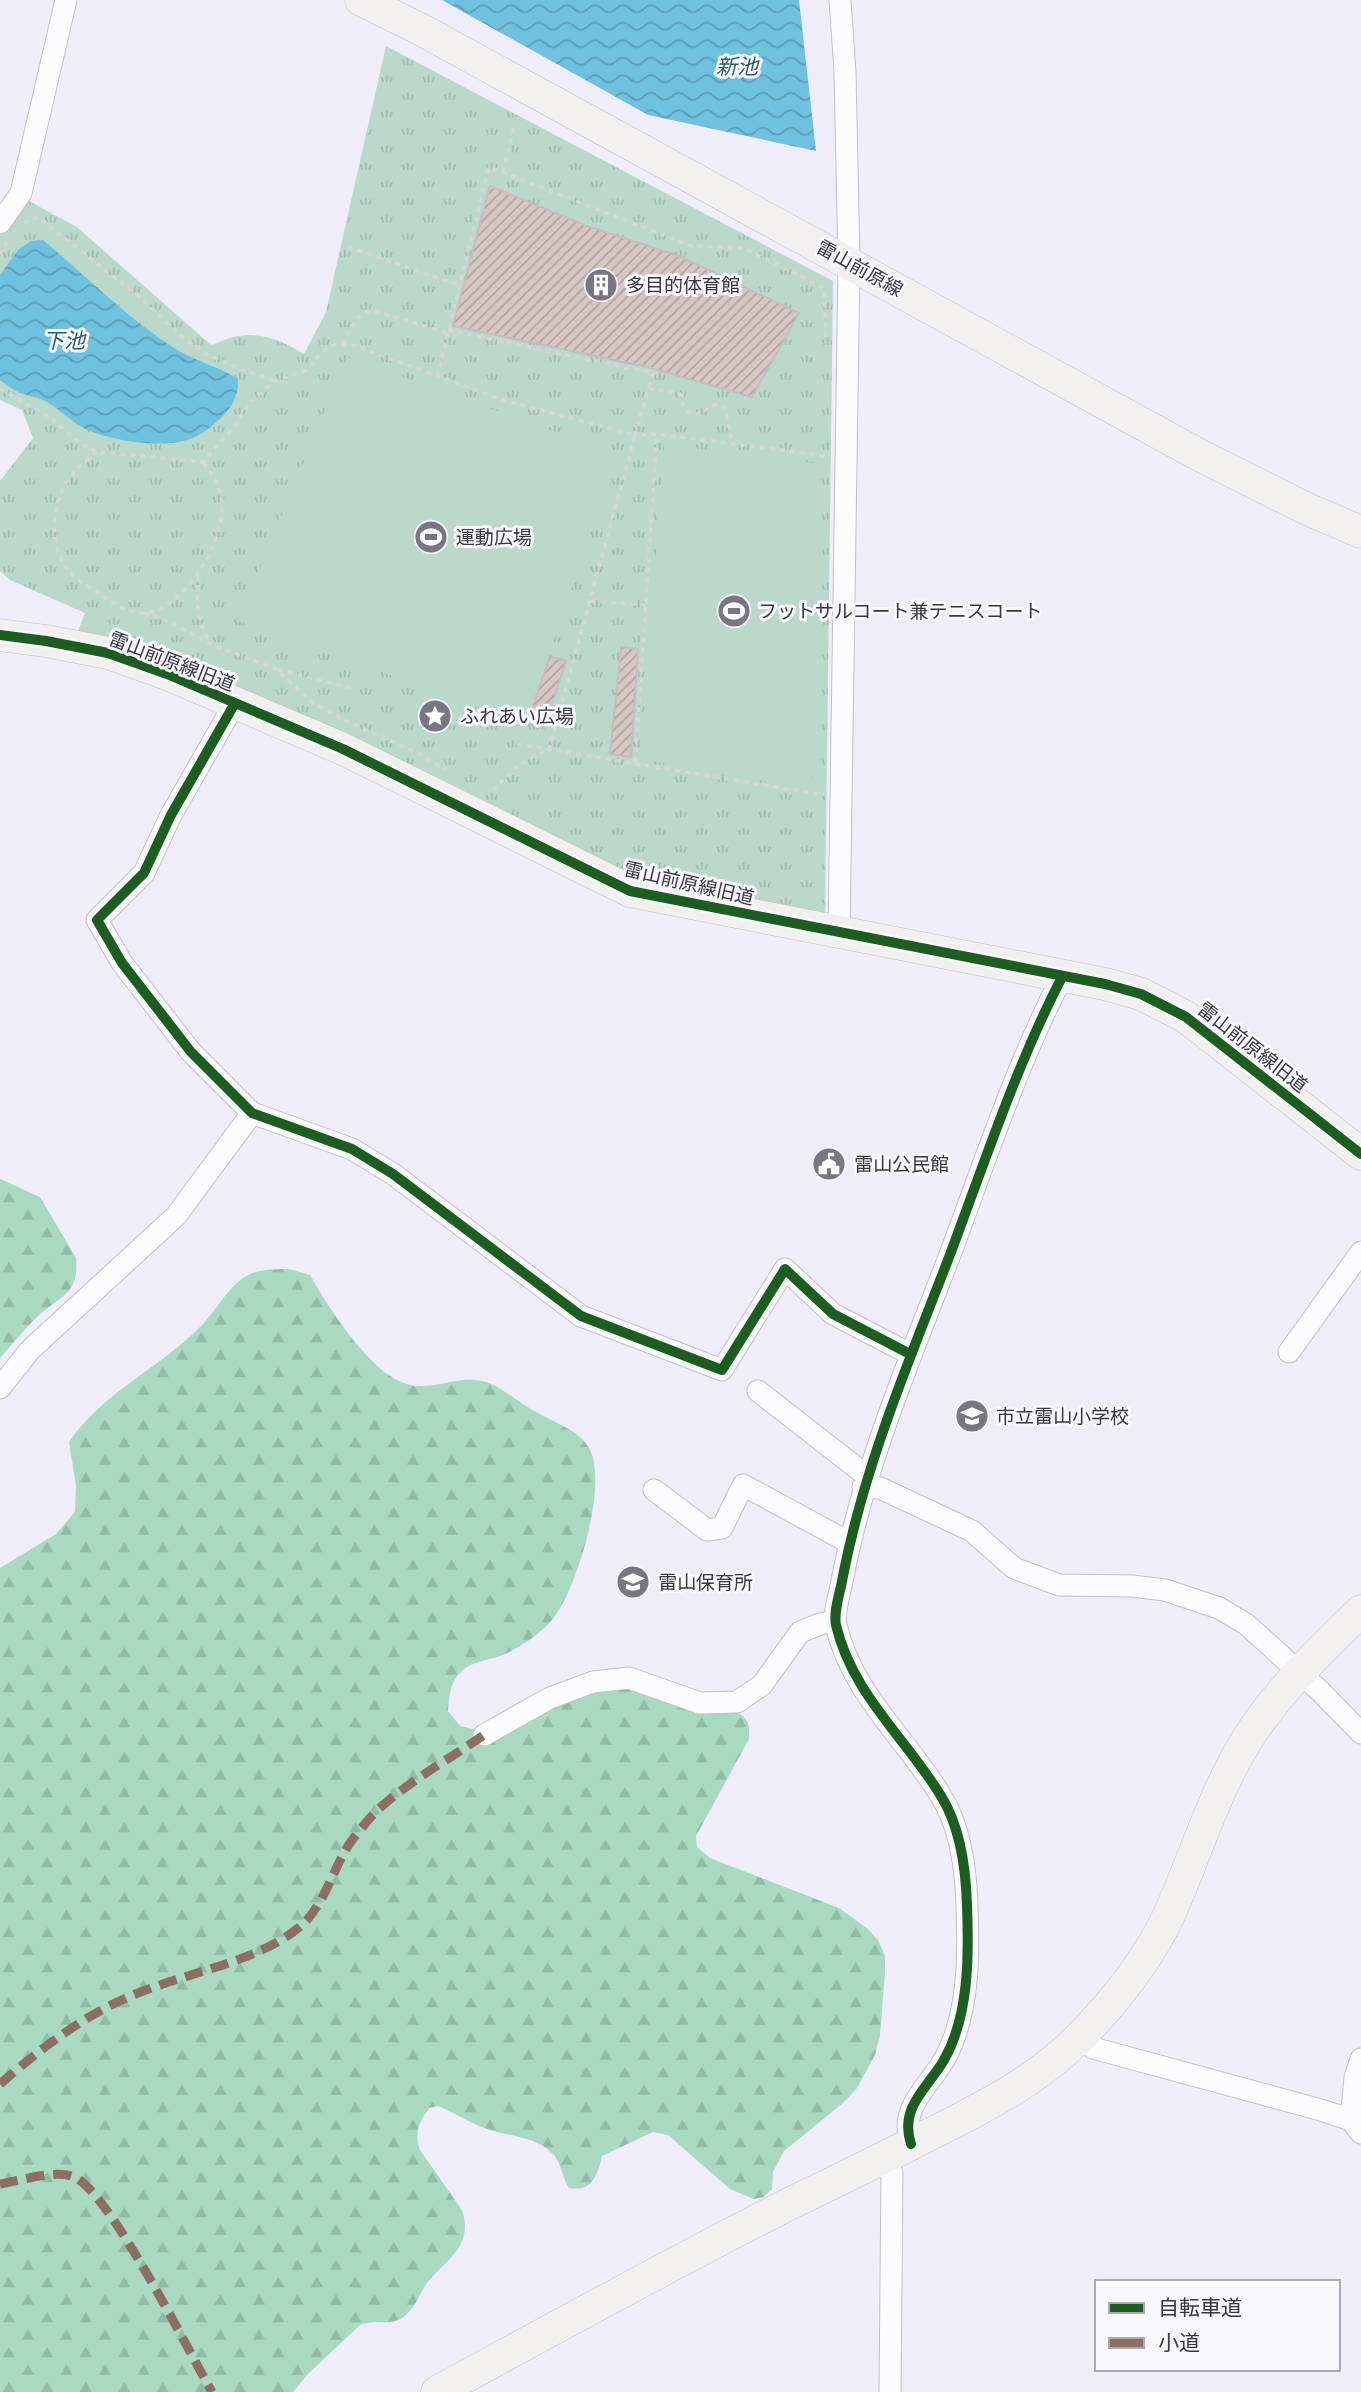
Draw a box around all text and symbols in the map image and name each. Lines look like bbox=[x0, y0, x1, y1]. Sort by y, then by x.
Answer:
water label: 新池 bbox=[716, 55, 760, 79]
street label: 雷山前原線 bbox=[813, 236, 906, 301]
building icon: 多目的体育館 bbox=[582, 266, 620, 304]
place label: 多目的体育館 bbox=[626, 275, 740, 296]
water label: 下池 bbox=[43, 329, 87, 353]
sports icon: 運動広場 bbox=[412, 518, 450, 556]
place label: 運動広場 bbox=[456, 527, 532, 548]
sports icon: フットサルコート兼テニスコート bbox=[715, 592, 753, 630]
place label: フットサルコート兼テニスコート bbox=[758, 601, 1043, 622]
street label: 雷山前原線旧道 bbox=[106, 628, 238, 695]
place icon: ふれあい広場 bbox=[416, 697, 454, 735]
place label: ふれあい広場 bbox=[460, 706, 574, 727]
street label: 雷山前原線旧道 bbox=[622, 858, 756, 909]
street label: 雷山前原線旧道 bbox=[1194, 998, 1312, 1097]
public building icon: 雷山公民館 bbox=[810, 1145, 848, 1183]
place label: 雷山公民館 bbox=[854, 1154, 949, 1175]
school or university icon: 市立雷山小学校 bbox=[953, 1397, 991, 1435]
place label: 市立雷山小学校 bbox=[996, 1406, 1129, 1427]
school or university icon: 雷山保育所 bbox=[614, 1563, 652, 1601]
place label: 雷山保育所 bbox=[658, 1572, 753, 1593]
legend bbox=[1095, 2280, 1340, 2371]
text: 自転車道 bbox=[1158, 2296, 1242, 2320]
text: 小道 bbox=[1158, 2331, 1200, 2355]

